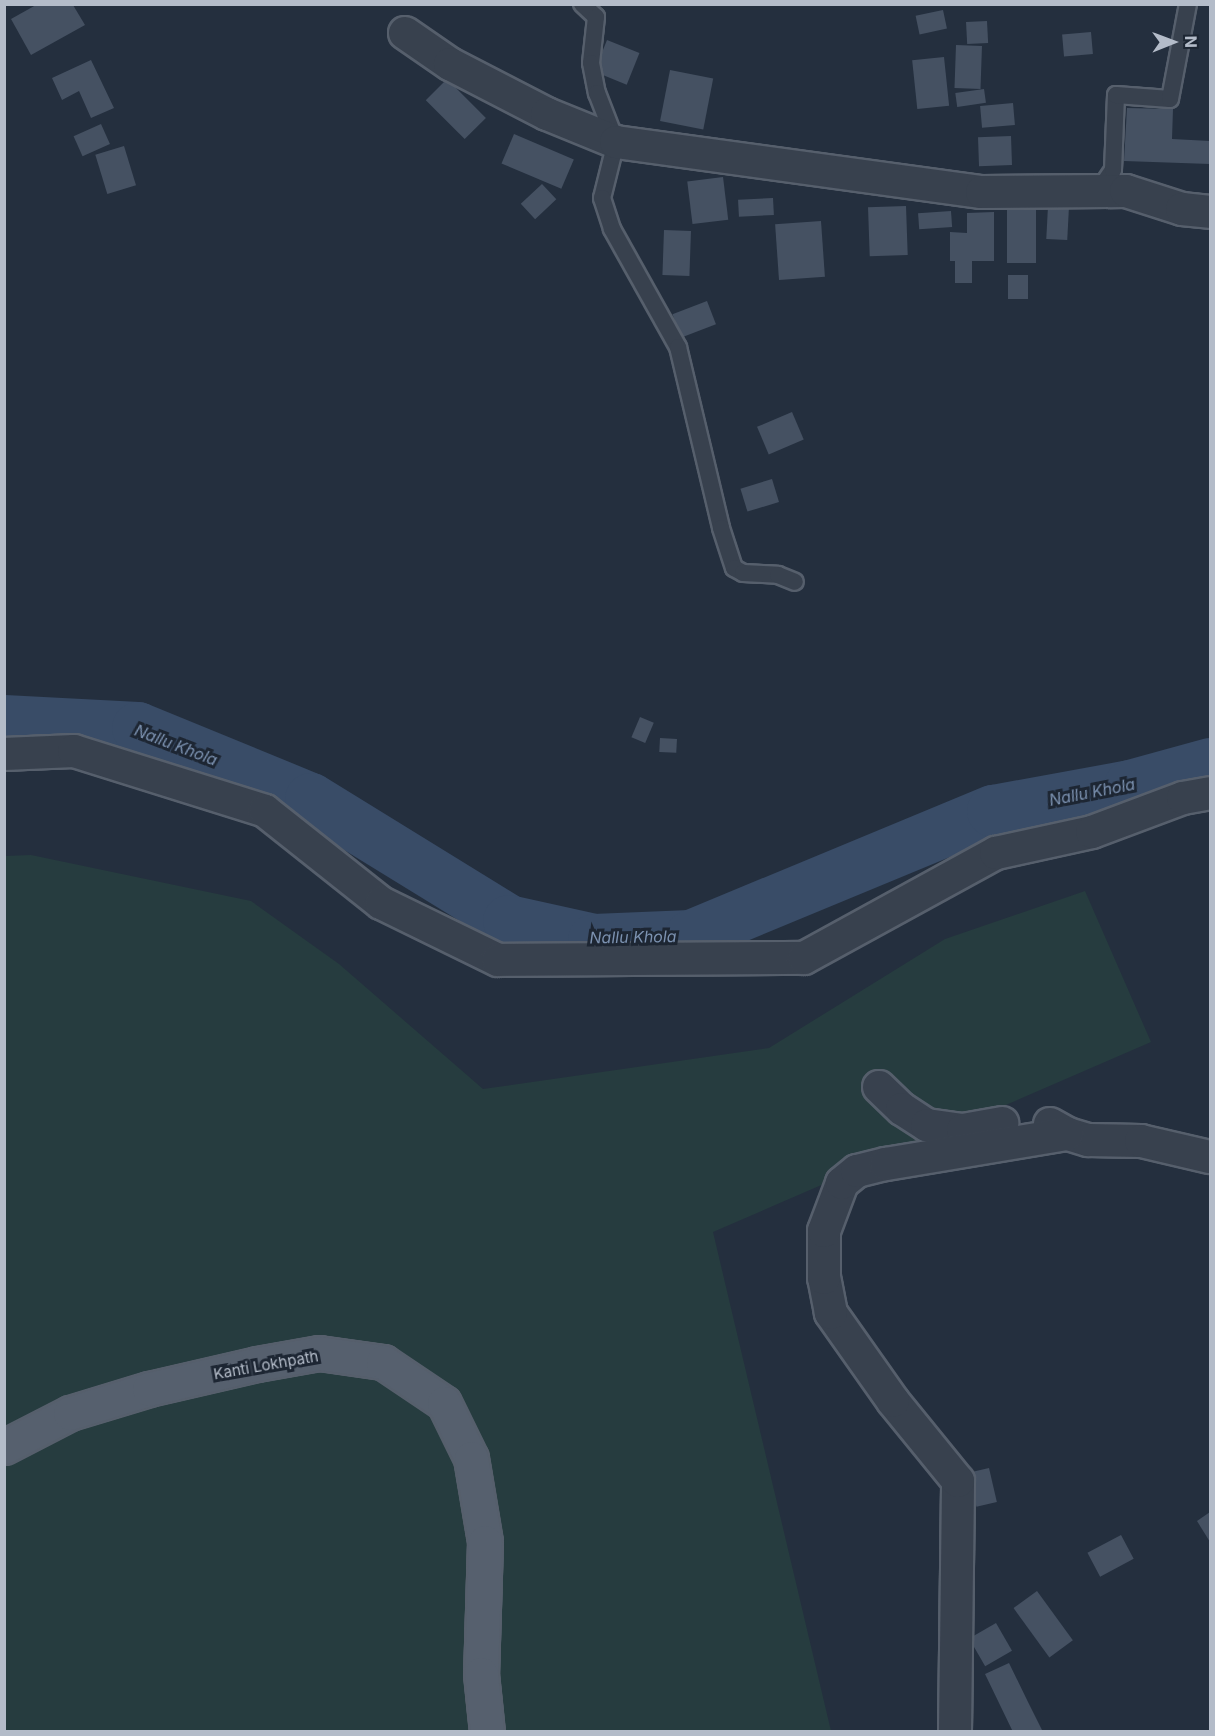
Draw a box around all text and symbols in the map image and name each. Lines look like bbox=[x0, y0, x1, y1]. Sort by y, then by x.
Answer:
north arrow bbox=[1143, 12, 1203, 72]
text: N bbox=[1181, 35, 1201, 48]
water label: Nallu Khola bbox=[132, 720, 220, 770]
water label: Nallu Khola bbox=[1047, 774, 1137, 810]
water label: Nallu Khola bbox=[589, 927, 677, 947]
street label: Kanti Lokhpath bbox=[212, 1347, 320, 1383]

